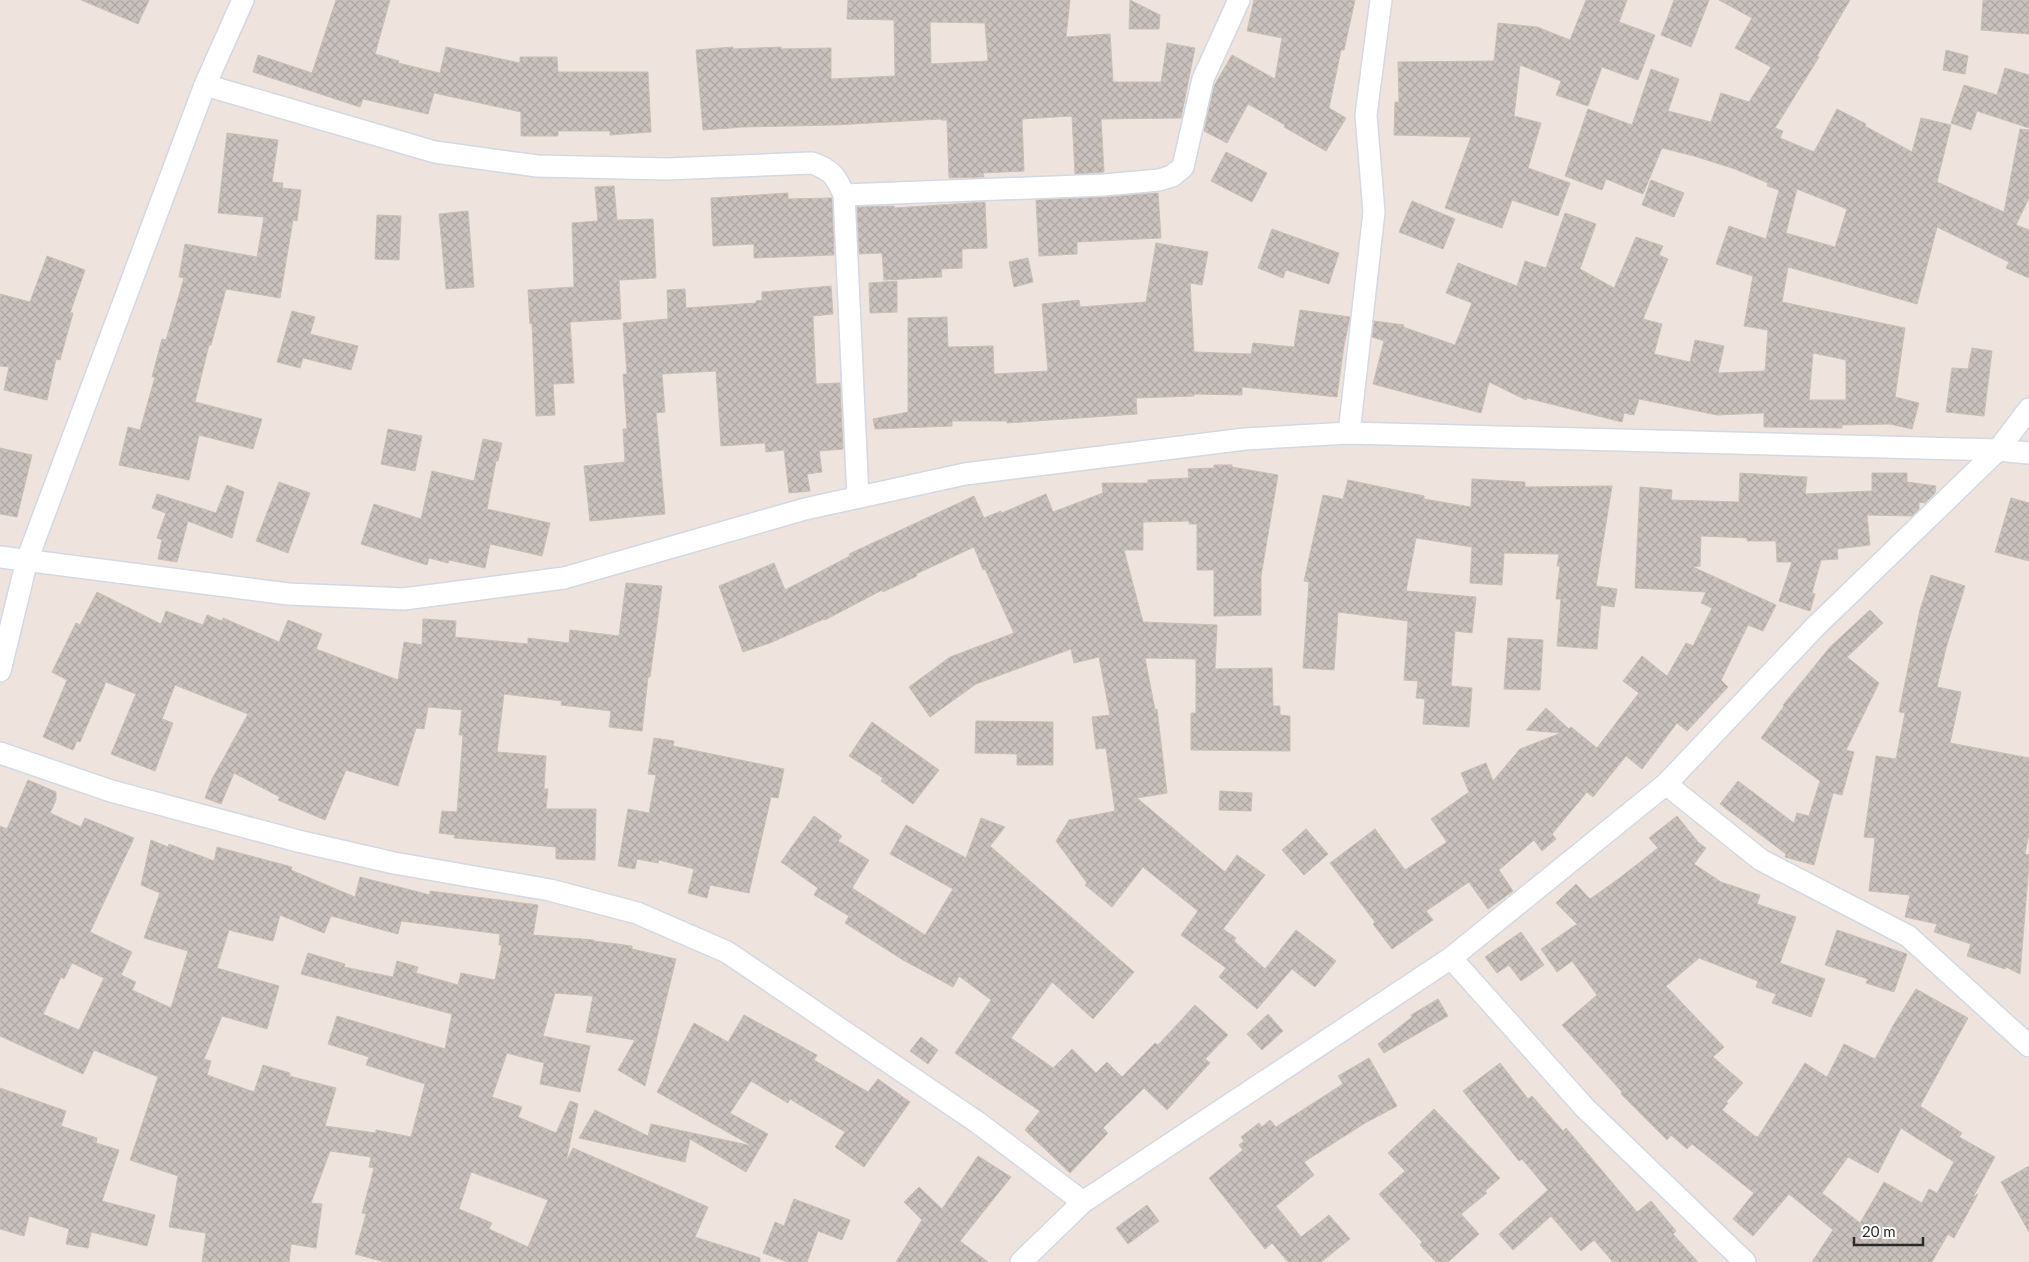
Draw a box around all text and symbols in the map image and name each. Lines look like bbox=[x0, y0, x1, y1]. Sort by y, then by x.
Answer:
scale bar bbox=[1854, 1214, 1923, 1246]
text: 20 m bbox=[1862, 1222, 1896, 1240]

